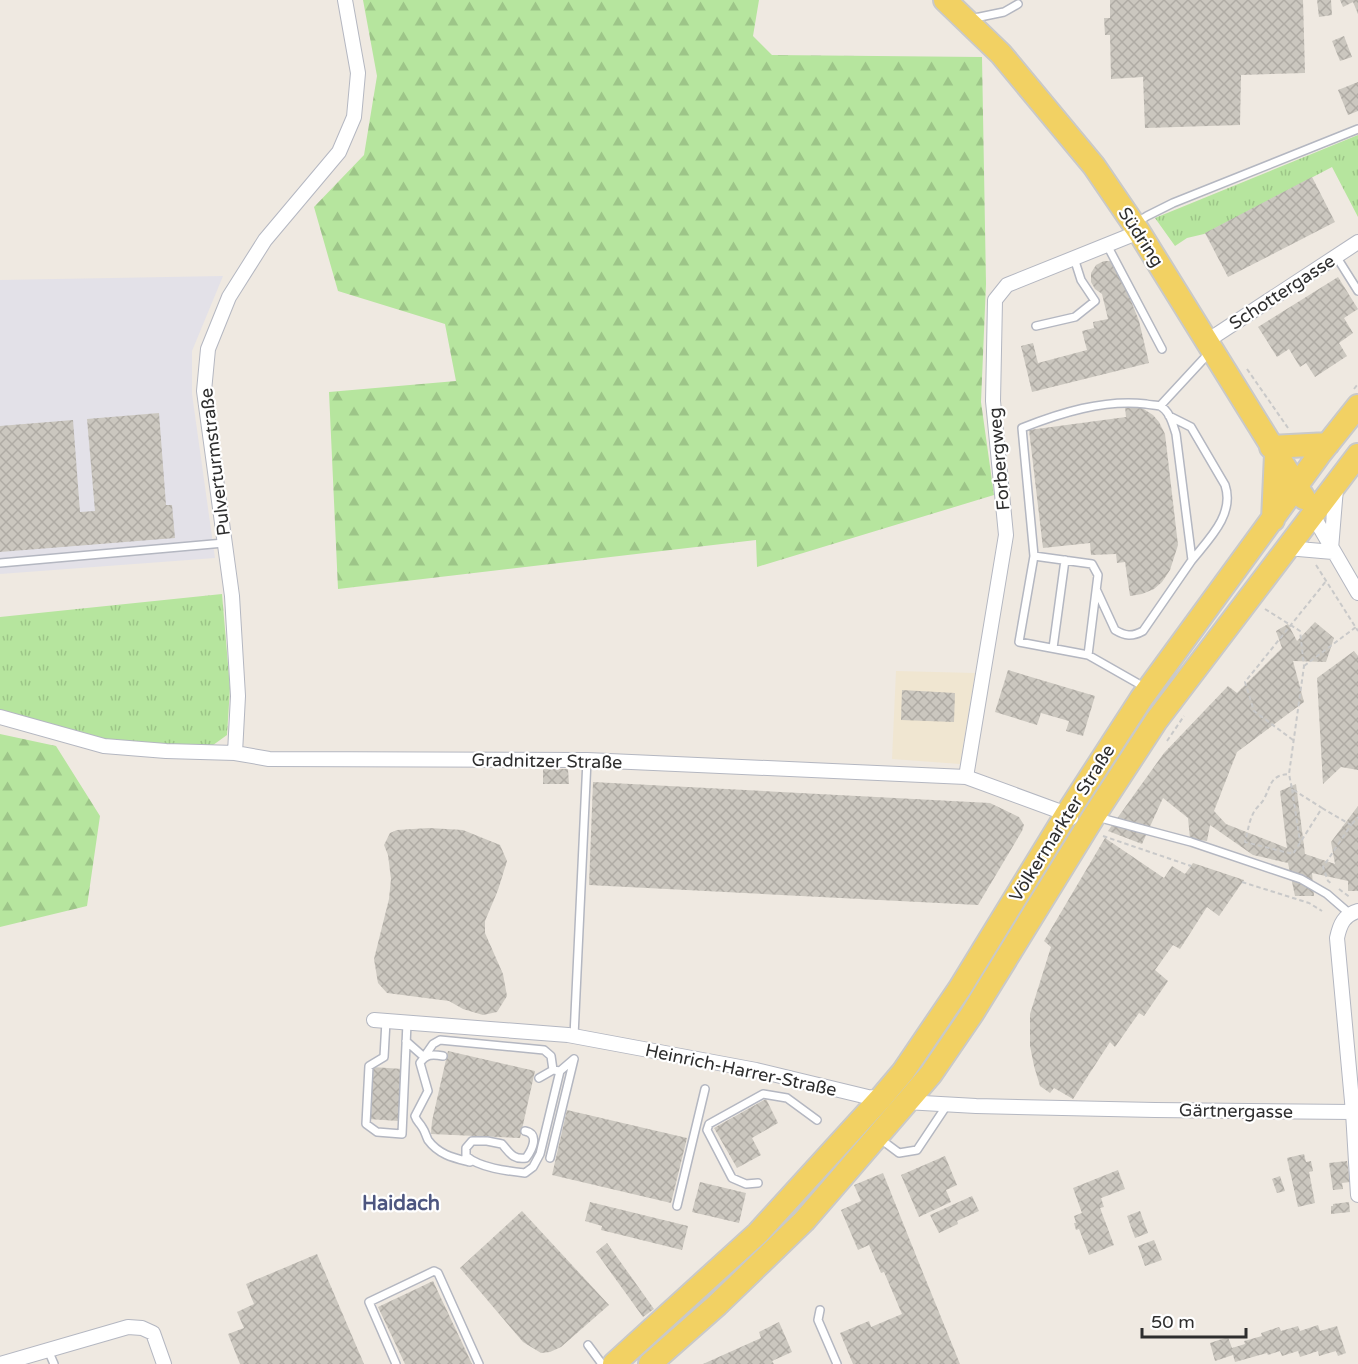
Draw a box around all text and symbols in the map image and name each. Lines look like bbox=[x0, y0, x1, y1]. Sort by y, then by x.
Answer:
street label: Südring bbox=[1114, 203, 1168, 271]
street label: Schottergasse bbox=[1225, 250, 1339, 334]
street label: Pulverturmstraße bbox=[195, 387, 235, 537]
street label: Forbergweg bbox=[984, 407, 1014, 511]
street label: Völkermarkter Straße bbox=[1005, 740, 1119, 906]
street label: Gradnitzer Straße bbox=[471, 749, 623, 773]
street label: Heinrich-Harrer-Straße bbox=[643, 1039, 839, 1101]
street label: Gärtnergasse bbox=[1179, 1099, 1293, 1123]
district label: Haidach bbox=[362, 1192, 440, 1216]
scale bar bbox=[1142, 1301, 1246, 1339]
text: 50 m bbox=[1151, 1311, 1195, 1333]

